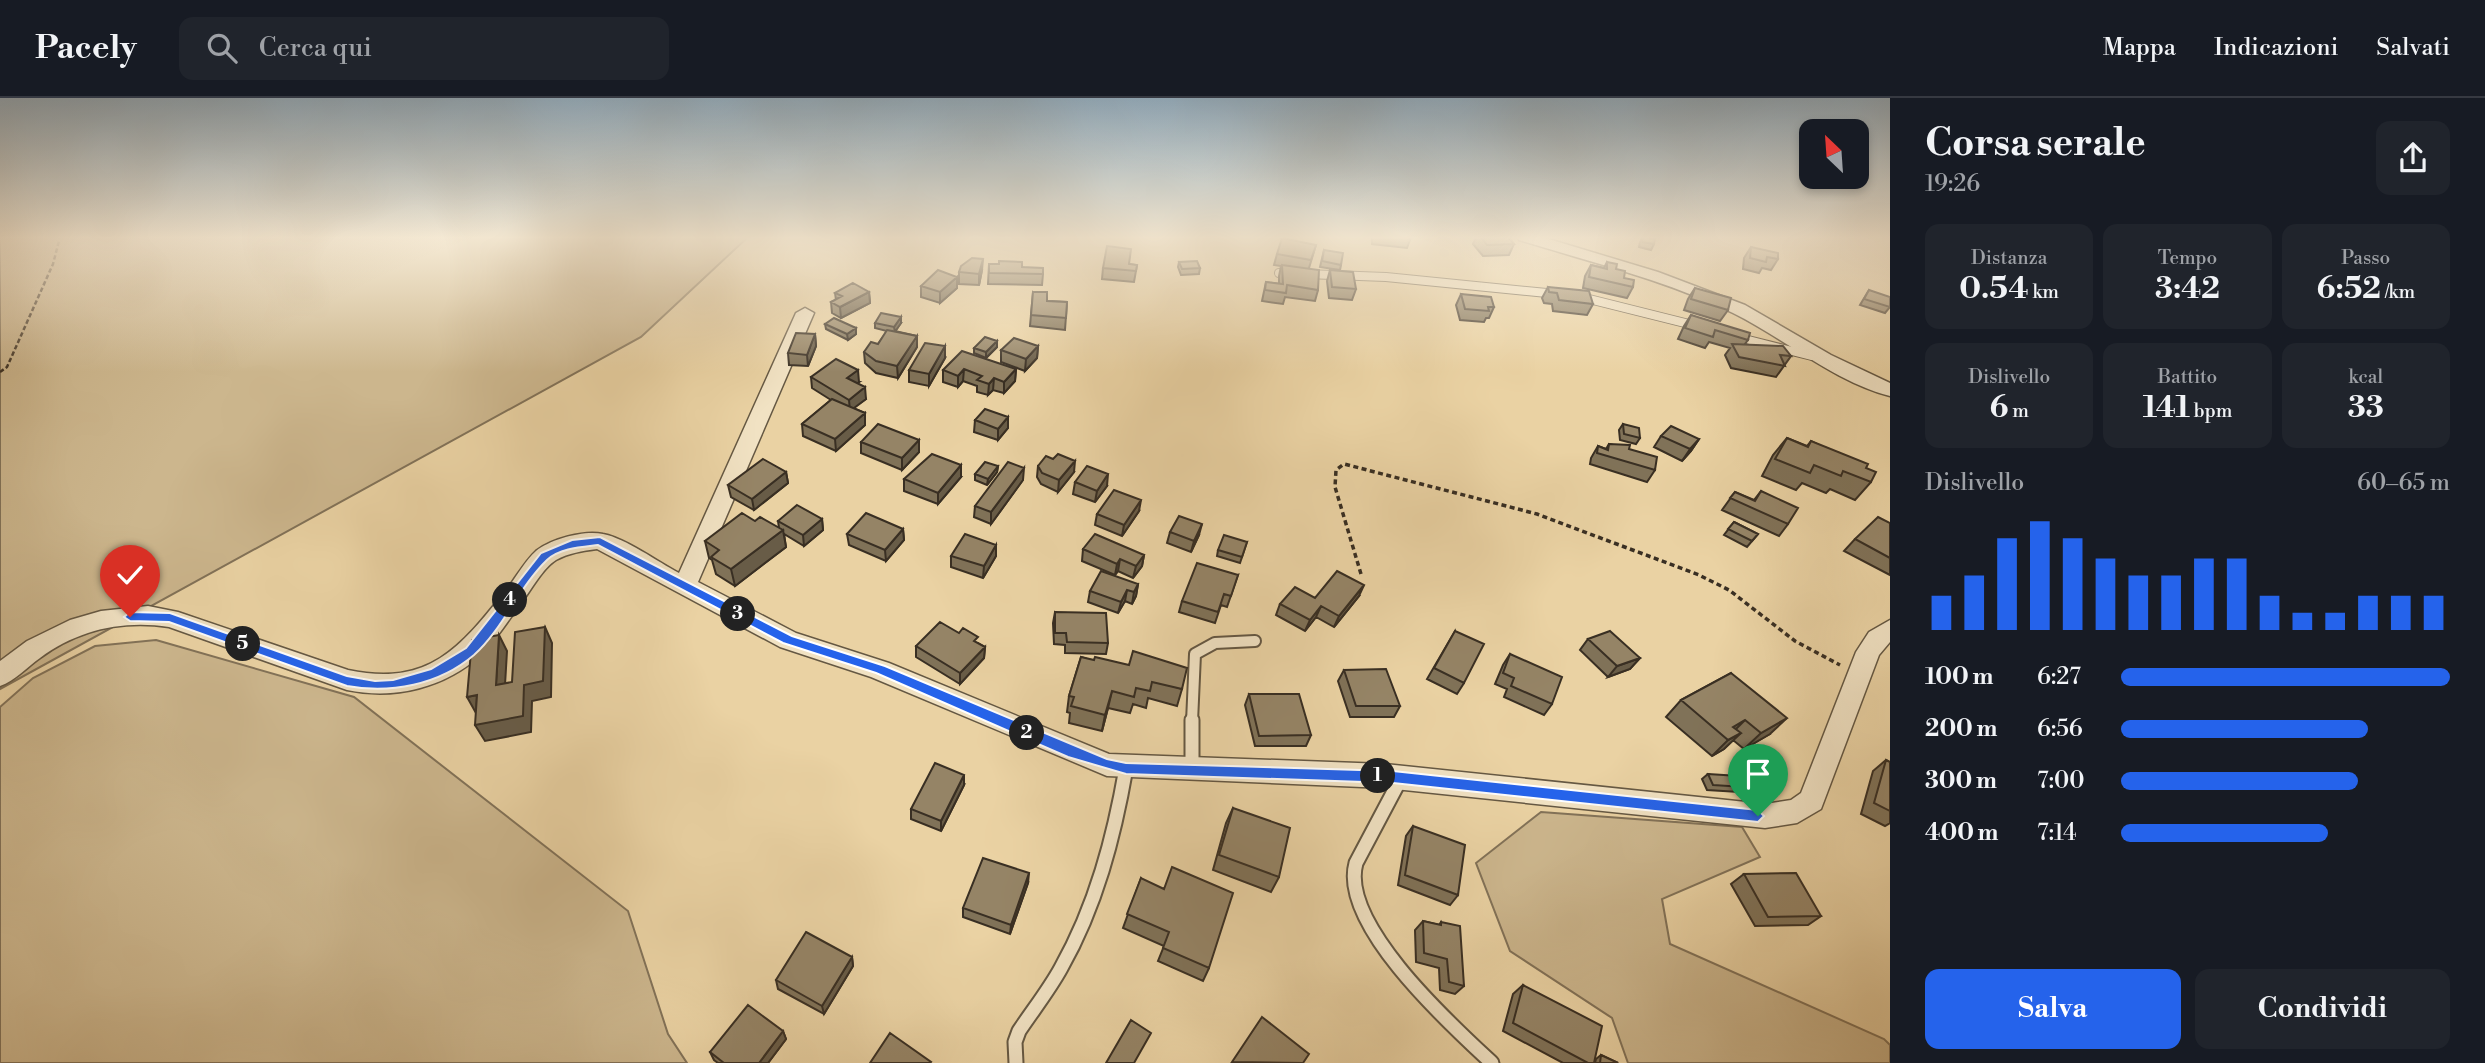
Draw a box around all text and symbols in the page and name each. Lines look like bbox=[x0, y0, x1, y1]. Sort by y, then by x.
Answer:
search box bbox=[179, 17, 669, 80]
text: Pacely bbox=[35, 28, 137, 69]
icon: search bbox=[203, 29, 241, 67]
text: Cerca qui bbox=[259, 32, 372, 64]
text: Mappa bbox=[2103, 33, 2176, 63]
text: Indicazioni bbox=[2214, 33, 2338, 63]
text: Salvati bbox=[2376, 33, 2450, 63]
north arrow bbox=[1799, 119, 1869, 189]
map controls bbox=[1799, 119, 1869, 189]
text: Corsa serale bbox=[1925, 120, 2146, 167]
button: share bbox=[2376, 121, 2450, 195]
text: 19:26 bbox=[1925, 170, 1980, 198]
text: Distanza bbox=[1971, 246, 2047, 270]
text: Tempo bbox=[2158, 246, 2217, 270]
text: Passo bbox=[2341, 246, 2390, 270]
text: 0.54 bbox=[1959, 270, 2029, 308]
text: 3:42 bbox=[2155, 270, 2220, 308]
text: 6:52 bbox=[2317, 270, 2381, 308]
text: km bbox=[2029, 280, 2059, 304]
text: /km bbox=[2381, 280, 2415, 304]
text: Dislivello bbox=[1968, 365, 2050, 389]
text: Battito bbox=[2158, 365, 2217, 389]
text: kcal bbox=[2349, 365, 2383, 389]
text: 6 bbox=[1989, 389, 2008, 427]
text: 141 bbox=[2143, 389, 2190, 427]
text: 33 bbox=[2348, 389, 2384, 427]
text: m bbox=[2008, 399, 2029, 423]
text: bpm bbox=[2190, 399, 2232, 423]
text: Dislivello bbox=[1925, 469, 2024, 497]
text: 60–65 m bbox=[2357, 469, 2450, 497]
pin bbox=[100, 545, 160, 617]
icon: check bbox=[111, 556, 149, 594]
pin: 4 bbox=[492, 582, 528, 618]
text: 4 bbox=[503, 587, 516, 611]
pin: 3 bbox=[720, 596, 756, 632]
text: 3 bbox=[732, 601, 743, 625]
pin: 5 bbox=[226, 626, 260, 662]
text: 5 bbox=[237, 631, 248, 655]
text: 100 m bbox=[1925, 663, 1993, 691]
text: 6:27 bbox=[2037, 663, 2081, 691]
text: 200 m bbox=[1925, 715, 1997, 743]
text: 6:56 bbox=[2037, 715, 2083, 743]
pin: 2 bbox=[1010, 716, 1044, 750]
text: 2 bbox=[1021, 720, 1032, 744]
pin bbox=[1728, 744, 1788, 816]
icon: arrive bbox=[1739, 755, 1777, 793]
pin: 1 bbox=[1360, 758, 1396, 794]
text: 1 bbox=[1373, 763, 1382, 787]
text: 300 m bbox=[1925, 767, 1997, 795]
text: 7:00 bbox=[2037, 767, 2085, 795]
text: 400 m bbox=[1925, 819, 1998, 847]
text: 7:14 bbox=[2037, 819, 2077, 847]
button: Salva bbox=[1925, 969, 2181, 1049]
button: Condividi bbox=[2195, 969, 2450, 1049]

